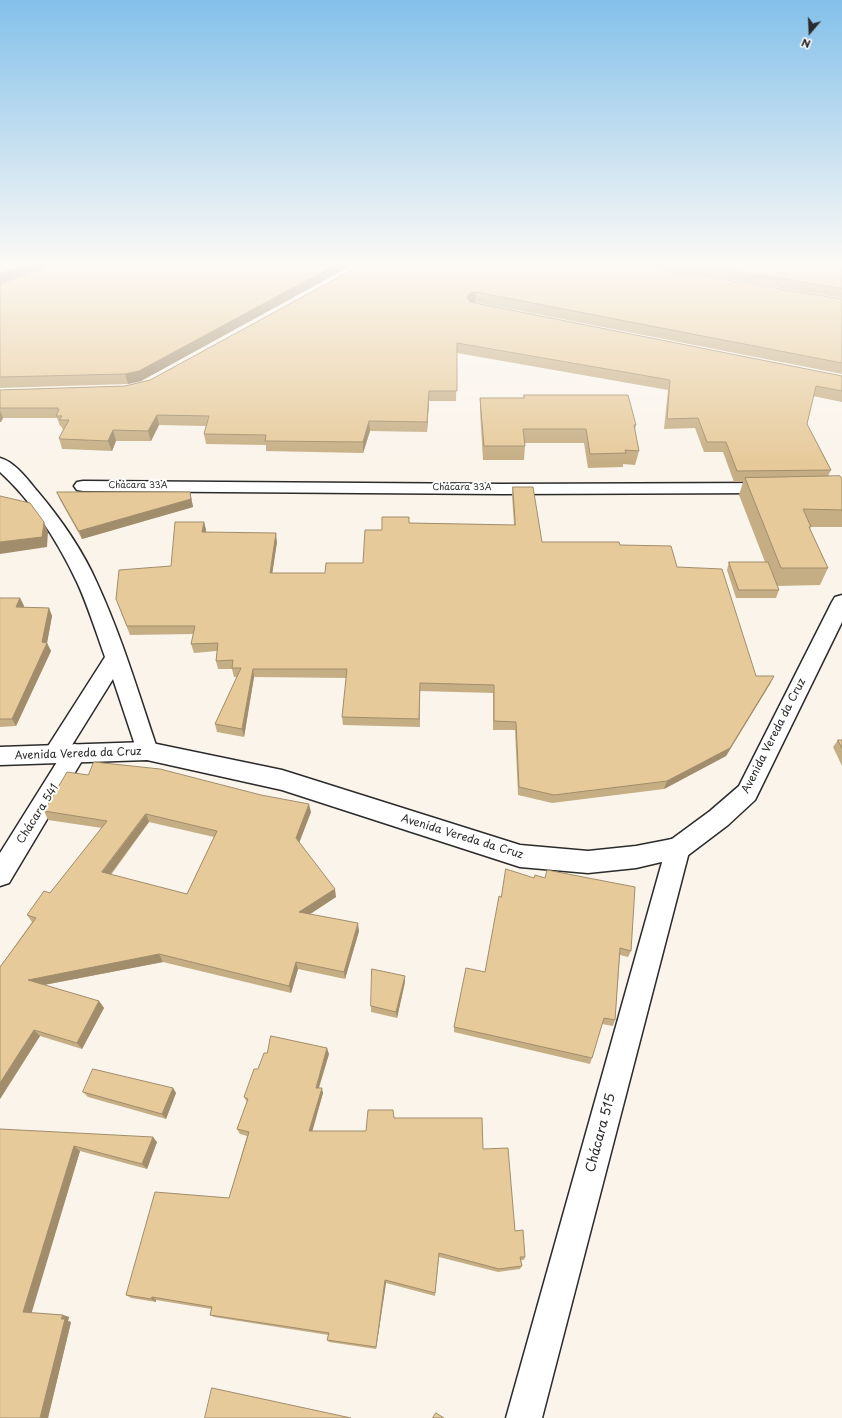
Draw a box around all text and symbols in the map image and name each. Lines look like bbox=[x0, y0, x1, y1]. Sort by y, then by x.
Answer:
north arrow bbox=[790, 12, 830, 52]
text: N bbox=[799, 34, 813, 53]
street label: Chácara 33A bbox=[108, 481, 168, 491]
street label: Chácara 33A bbox=[432, 483, 492, 493]
street label: Avenida Vereda da Cruz bbox=[739, 676, 809, 796]
street label: Avenida Vereda da Cruz bbox=[14, 745, 142, 763]
street label: Chácara 541 bbox=[14, 782, 62, 846]
street label: Avenida Vereda da Cruz bbox=[399, 812, 525, 862]
street label: Chácara 515 bbox=[583, 1092, 619, 1174]

